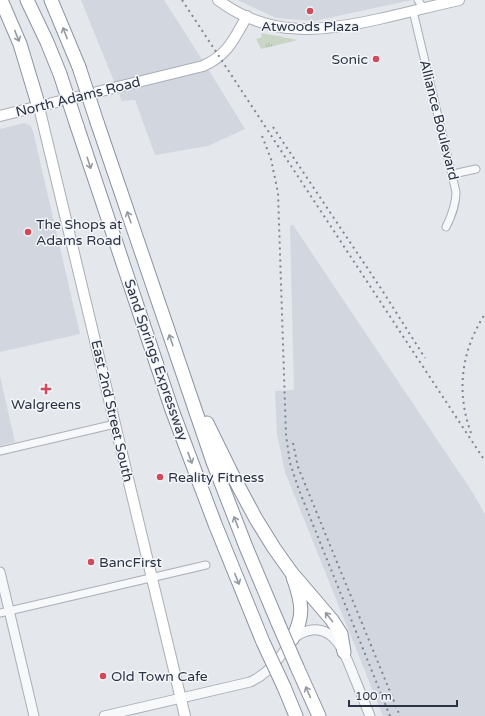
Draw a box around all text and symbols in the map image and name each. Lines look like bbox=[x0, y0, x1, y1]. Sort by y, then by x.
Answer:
marker: Atwoods Plaza bbox=[305, 6, 315, 16]
place label: Atwoods Plaza bbox=[261, 18, 359, 35]
one-way arrow bbox=[61, 28, 69, 40]
one-way arrow bbox=[13, 29, 21, 41]
place label: Sonic bbox=[331, 51, 368, 68]
marker: Sonic bbox=[371, 54, 381, 64]
street label: Alliance Boulevard bbox=[416, 58, 462, 182]
street label: North Adams Road bbox=[14, 73, 142, 121]
one-way arrow bbox=[86, 156, 93, 169]
one-way arrow bbox=[125, 210, 132, 223]
place label: The Shops at Adams Road bbox=[36, 216, 123, 249]
marker: The Shops at Adams Road bbox=[23, 227, 33, 237]
street label: Sand Springs Expressway bbox=[120, 277, 192, 443]
one-way arrow bbox=[166, 334, 174, 346]
street label: East 2nd Street South bbox=[87, 338, 137, 484]
marker: Walgreens bbox=[41, 384, 51, 394]
place label: Walgreens bbox=[11, 396, 81, 413]
one-way arrow bbox=[186, 452, 194, 464]
place label: Reality Fitness bbox=[168, 469, 265, 486]
marker: Reality Fitness bbox=[155, 472, 165, 482]
one-way arrow bbox=[232, 516, 240, 528]
place label: BancFirst bbox=[99, 554, 162, 571]
marker: BancFirst bbox=[86, 557, 96, 567]
one-way arrow bbox=[234, 573, 241, 585]
one-way arrow bbox=[324, 611, 333, 622]
place label: Old Town Cafe bbox=[111, 668, 208, 685]
marker: Old Town Cafe bbox=[98, 671, 108, 681]
scale bar bbox=[349, 682, 457, 708]
one-way arrow bbox=[304, 686, 311, 698]
text: 100 m bbox=[355, 689, 392, 703]

